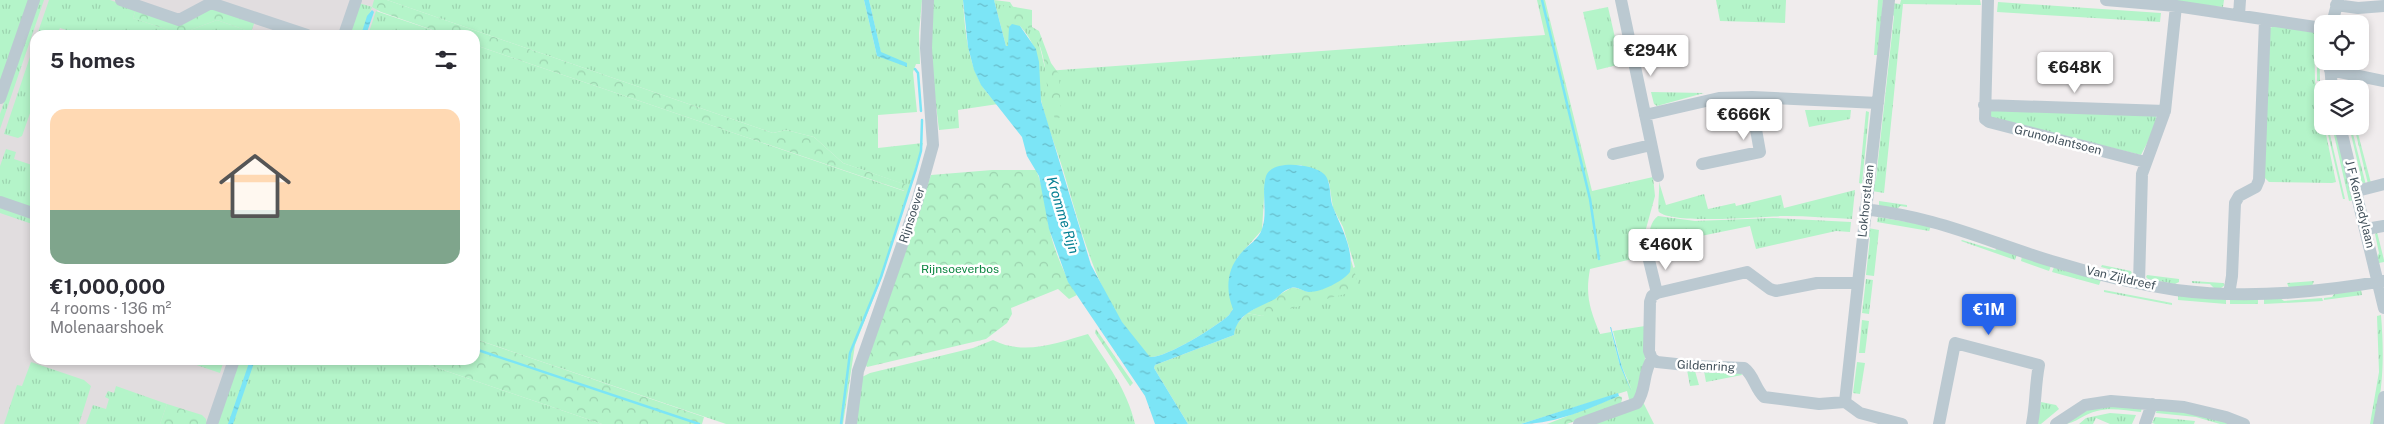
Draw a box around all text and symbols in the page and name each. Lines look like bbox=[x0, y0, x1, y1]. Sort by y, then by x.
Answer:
map controls bbox=[2314, 15, 2369, 135]
button: locate bbox=[2314, 15, 2369, 70]
pin: €294K bbox=[1616, 34, 1686, 77]
text: €294K bbox=[1624, 41, 1678, 60]
icon: filters bbox=[432, 46, 460, 74]
text: 5 homes bbox=[50, 48, 135, 73]
pin: €648K bbox=[2040, 52, 2110, 94]
text: €648K bbox=[2048, 58, 2102, 77]
button: layers bbox=[2314, 80, 2369, 135]
pin: €666K bbox=[1709, 98, 1779, 141]
text: €666K bbox=[1717, 105, 1771, 124]
street label: Grunoplantsoen bbox=[2013, 122, 2103, 158]
icon: home bbox=[210, 141, 300, 231]
street label: J F Kennedylaan bbox=[2342, 159, 2378, 250]
street label: Lokhorstlaan bbox=[1855, 164, 1877, 238]
water label: Kromme Rijn bbox=[1044, 174, 1082, 256]
street label: Rijnsoever bbox=[896, 185, 928, 245]
pin: €460K bbox=[1631, 228, 1701, 271]
text: €460K bbox=[1639, 235, 1693, 254]
park label: Rijnsoeverbos bbox=[921, 262, 999, 276]
street label: Van Zijldreef bbox=[2085, 263, 2157, 293]
text: €1,000,000 bbox=[50, 274, 165, 299]
pin: €1M bbox=[1965, 294, 2013, 336]
text: 4 rooms · 136 m² bbox=[50, 299, 171, 318]
text: €1M bbox=[1973, 300, 2005, 319]
text: Molenaarshoek bbox=[50, 318, 164, 337]
street label: Gildenring bbox=[1677, 357, 1735, 375]

